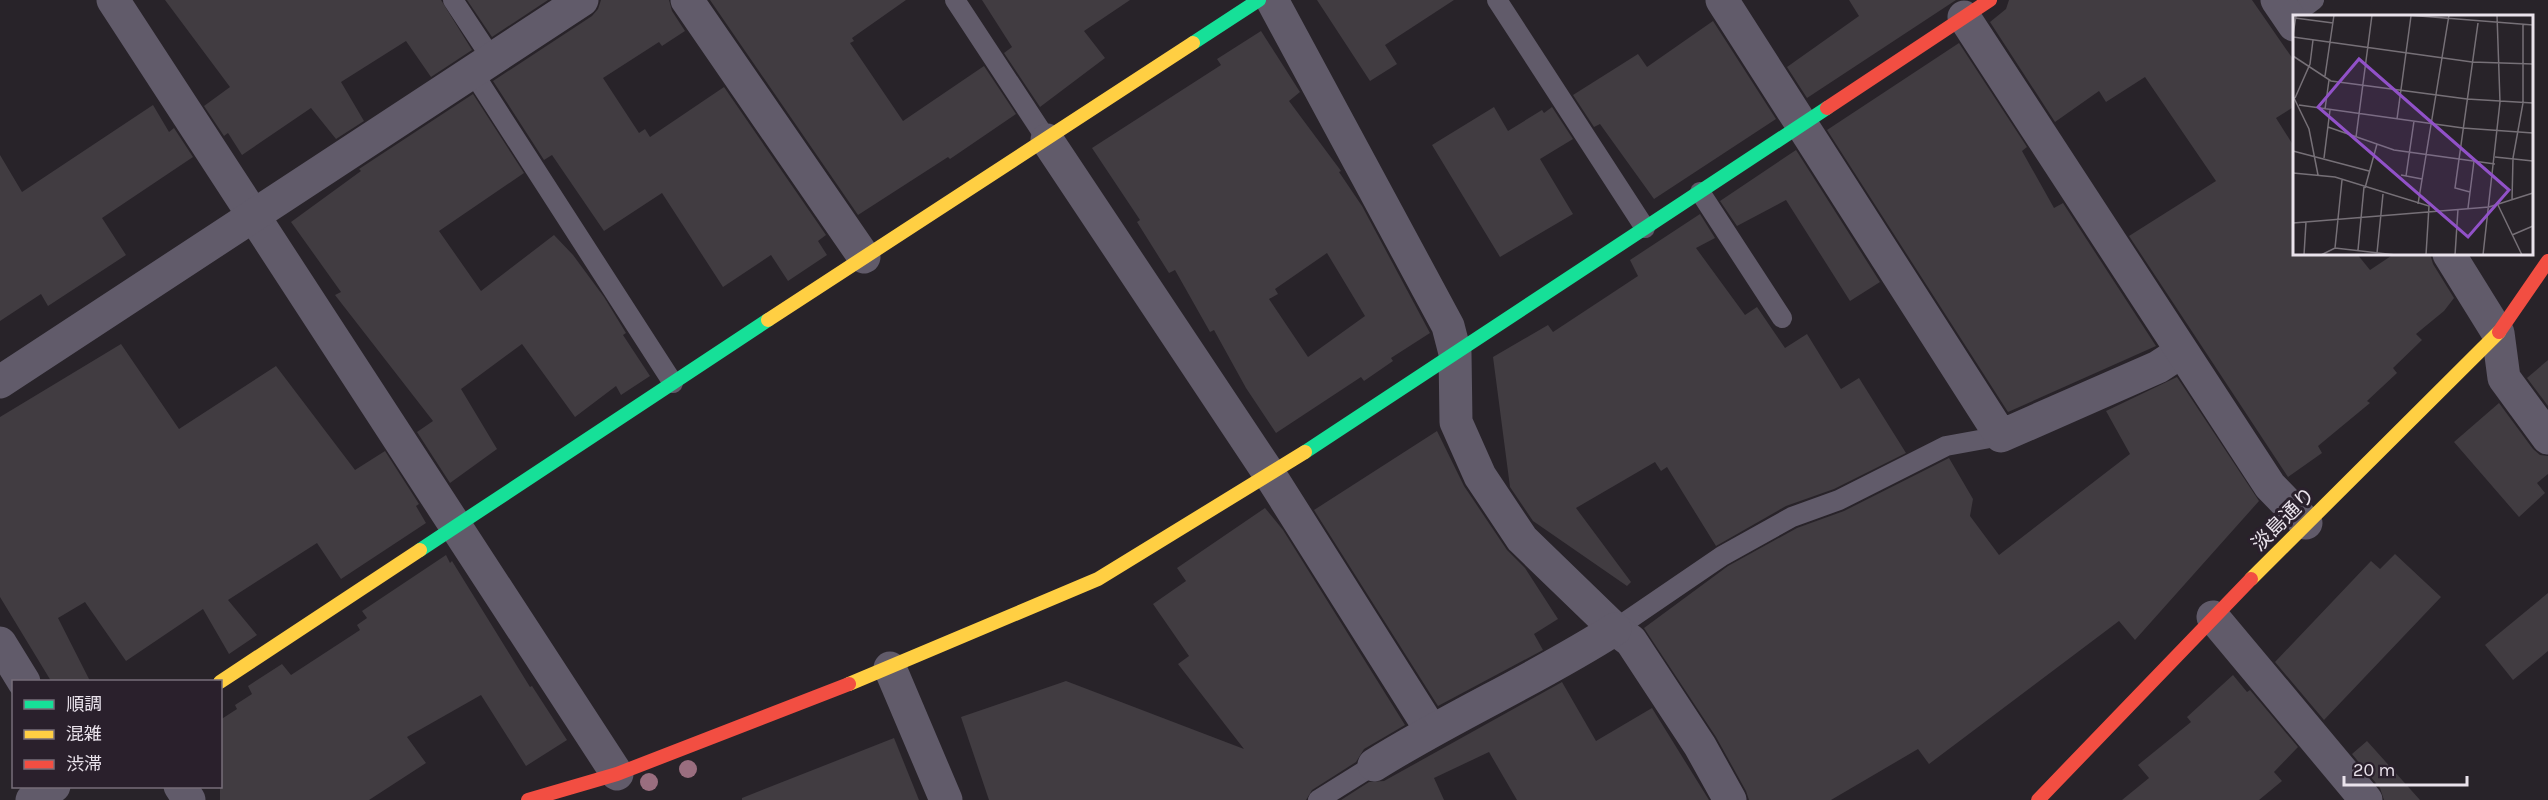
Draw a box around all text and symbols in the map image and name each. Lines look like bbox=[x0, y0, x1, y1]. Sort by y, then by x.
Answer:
inset map bbox=[2293, 15, 2533, 255]
street label: 淡島通り bbox=[2247, 483, 2320, 556]
legend bbox=[12, 680, 222, 788]
text: 順調 bbox=[66, 693, 102, 715]
text: 混雑 bbox=[66, 723, 102, 745]
scale bar bbox=[2344, 749, 2467, 787]
text: 渋滞 bbox=[66, 753, 102, 775]
text: 20 m bbox=[2353, 759, 2395, 781]

